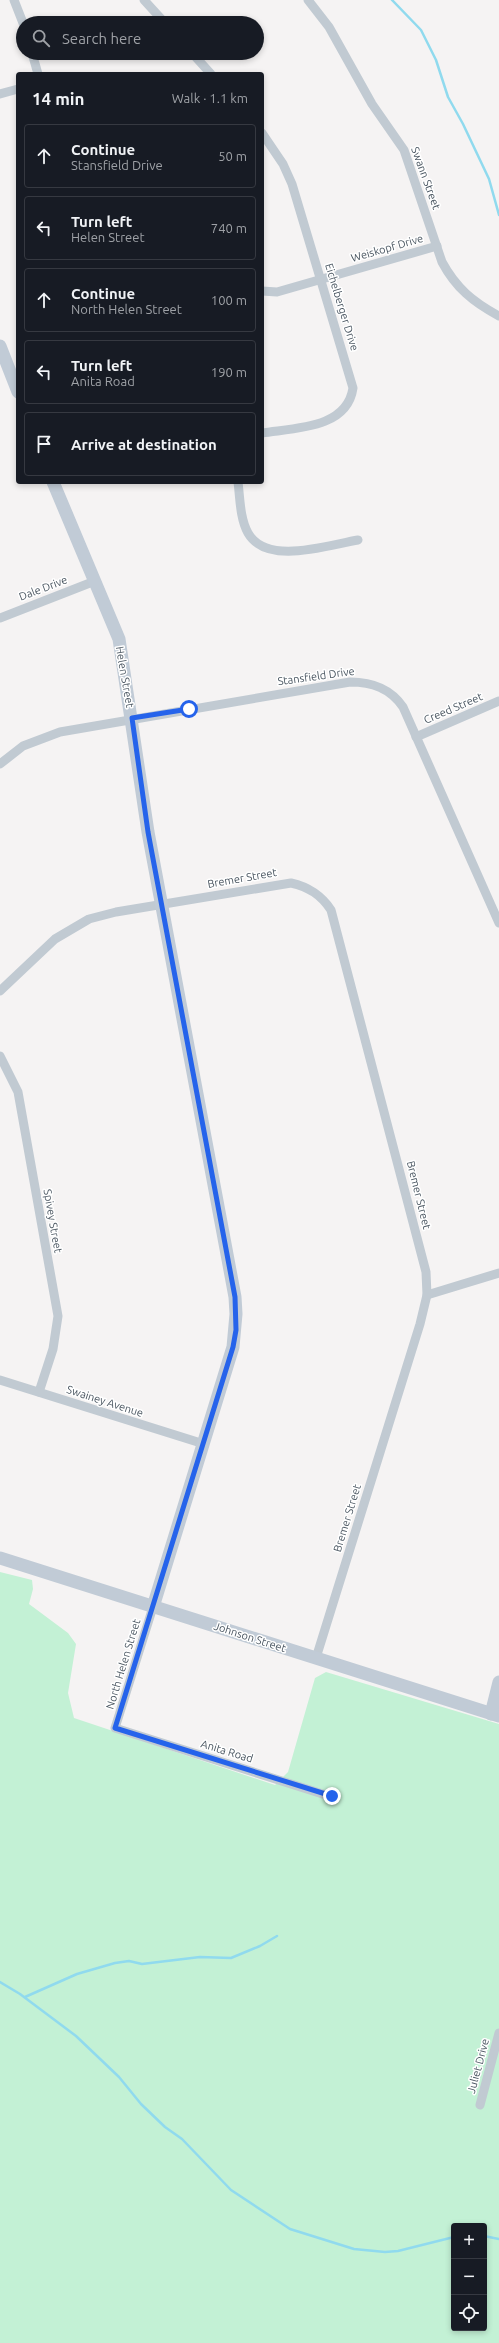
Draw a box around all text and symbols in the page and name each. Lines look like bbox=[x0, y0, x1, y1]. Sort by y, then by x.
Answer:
search box bbox=[16, 16, 264, 60]
icon: search bbox=[30, 27, 52, 49]
text: Search here bbox=[62, 30, 141, 47]
text: 14 min bbox=[32, 89, 85, 108]
text: Walk · 1.1 km bbox=[172, 91, 248, 105]
text: Continue bbox=[71, 141, 135, 158]
icon: ahead bbox=[33, 145, 55, 167]
street label: Swann Street bbox=[409, 145, 443, 212]
text: 50 m bbox=[218, 149, 247, 163]
text: Stansfield Drive bbox=[71, 158, 163, 172]
text: Turn left bbox=[71, 213, 132, 230]
icon: left bbox=[33, 217, 55, 239]
text: 740 m bbox=[211, 221, 247, 235]
text: Helen Street bbox=[71, 230, 145, 244]
street label: Weiskopf Drive bbox=[350, 232, 424, 264]
street label: Eichelberger Drive bbox=[323, 262, 361, 352]
text: Continue bbox=[71, 285, 135, 302]
icon: ahead bbox=[33, 289, 55, 311]
text: 100 m bbox=[211, 293, 247, 307]
text: North Helen Street bbox=[71, 302, 182, 316]
text: Turn left bbox=[71, 357, 132, 374]
icon: left bbox=[33, 361, 55, 383]
text: 190 m bbox=[211, 365, 247, 379]
text: Anita Road bbox=[71, 374, 135, 388]
icon: arrive bbox=[33, 433, 55, 455]
text: Arrive at destination bbox=[71, 436, 217, 453]
street label: Dale Drive bbox=[17, 573, 69, 603]
street label: Helen Street bbox=[114, 645, 136, 709]
street label: Stansfield Drive bbox=[277, 665, 355, 687]
street label: Creed Street bbox=[422, 690, 485, 726]
route start bbox=[180, 700, 198, 718]
street label: Bremer Street bbox=[206, 866, 278, 890]
street label: Bremer Street bbox=[405, 1159, 433, 1231]
street label: Spivey Street bbox=[41, 1188, 65, 1255]
street label: Swainey Avenue bbox=[65, 1383, 145, 1419]
street label: Bremer Street bbox=[331, 1482, 363, 1553]
street label: North Helen Street bbox=[104, 1617, 143, 1711]
street label: Johnson Street bbox=[212, 1620, 288, 1655]
street label: Anita Road bbox=[199, 1737, 255, 1765]
route end bbox=[323, 1787, 341, 1805]
street label: Juliet Drive bbox=[465, 2037, 491, 2095]
map controls bbox=[451, 2223, 487, 2331]
button: + bbox=[451, 2223, 487, 2259]
button: − bbox=[451, 2259, 487, 2295]
button: locate bbox=[451, 2295, 487, 2331]

